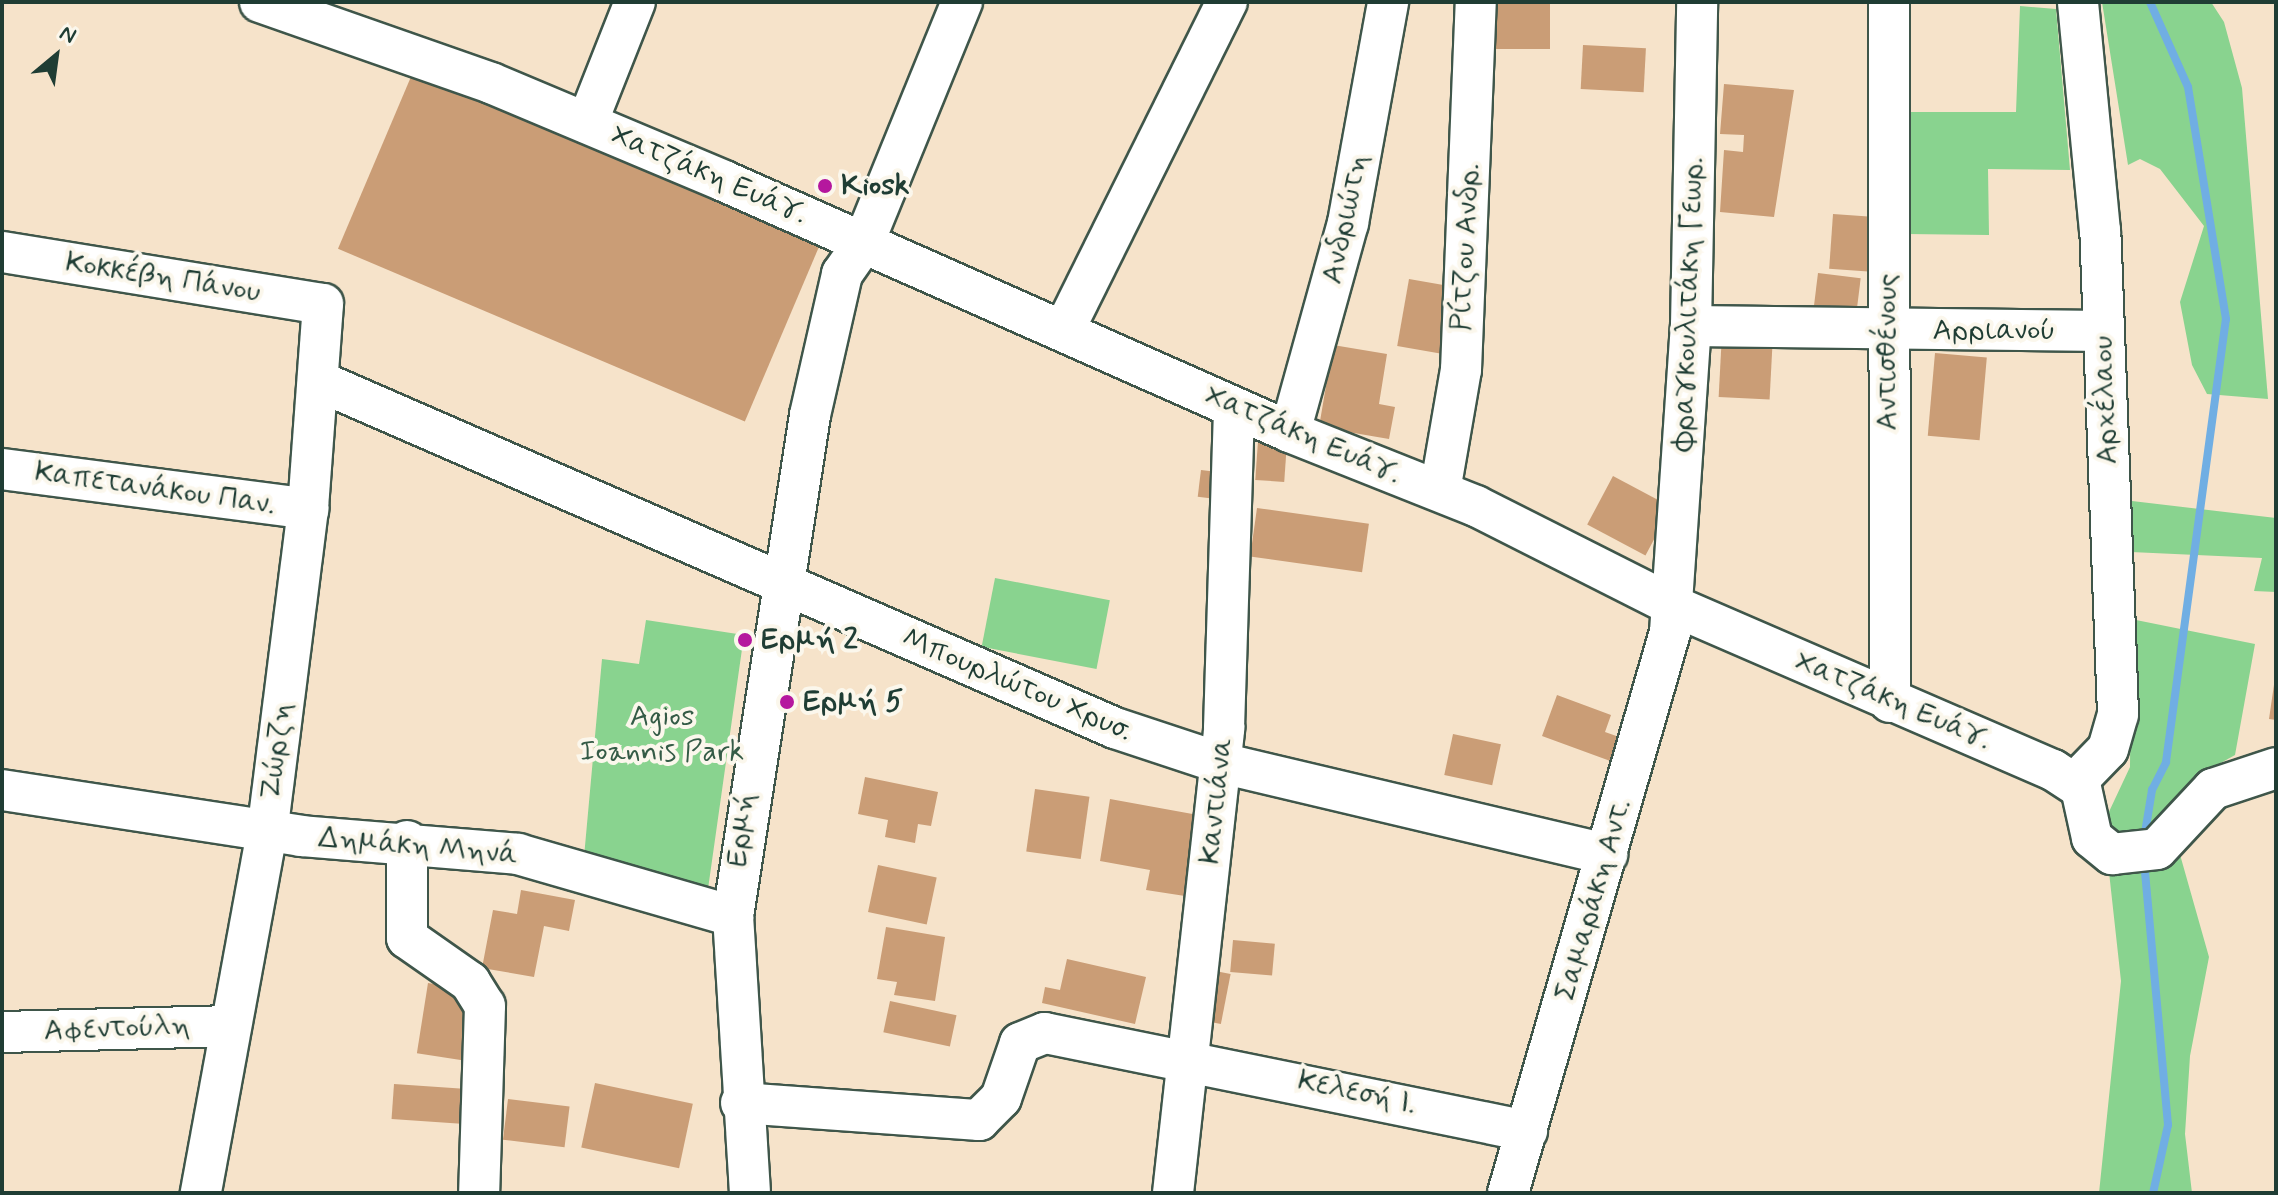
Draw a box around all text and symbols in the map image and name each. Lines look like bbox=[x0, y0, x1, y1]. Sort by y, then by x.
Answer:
north arrow bbox=[16, 16, 96, 96]
text: N bbox=[54, 19, 81, 51]
street label: Χατζάκη Ευάγ. bbox=[605, 117, 813, 233]
street label: Ανδριώτη bbox=[1315, 151, 1377, 287]
street label: Φραγκουλιτάκη Γεωρ. bbox=[1666, 156, 1712, 452]
street label: Ρίτζου Ανδρ. bbox=[1444, 162, 1488, 332]
place label: Kiosk bbox=[841, 168, 909, 204]
marker: Kiosk bbox=[816, 177, 834, 195]
street label: Κοκκέβη Πάνου bbox=[63, 245, 263, 311]
street label: Αντισθένους bbox=[1870, 273, 1906, 431]
street label: Αρριανού bbox=[1932, 313, 2056, 349]
street label: Αρχέλαου bbox=[2086, 335, 2126, 465]
street label: Χατζάκη Ευάγ. bbox=[1199, 377, 1407, 493]
street label: Καπετανάκου Παν. bbox=[33, 454, 277, 524]
street label: Μπουρλώτου Χρυσ. bbox=[896, 620, 1138, 750]
place label: Ερμή 2 bbox=[761, 622, 858, 658]
marker: Ερμή 2 bbox=[736, 631, 754, 649]
street label: Χατζάκη Ευάγ. bbox=[1789, 643, 1997, 759]
place label: Ερμή 5 bbox=[803, 684, 903, 720]
marker: Ερμή 5 bbox=[778, 693, 796, 711]
park label: Agios Ioannis Park bbox=[580, 699, 744, 770]
street label: Ζώρζη bbox=[253, 701, 301, 801]
street label: Καντιάνα bbox=[1192, 736, 1242, 866]
street label: Ερμή bbox=[720, 791, 764, 869]
street label: Σαμαράκη Αντ. bbox=[1548, 795, 1640, 1005]
street label: Δημάκη Μηνά bbox=[317, 820, 519, 874]
street label: Αφεντούλη bbox=[43, 1008, 191, 1050]
street label: Κελεσή Ι. bbox=[1295, 1063, 1419, 1123]

